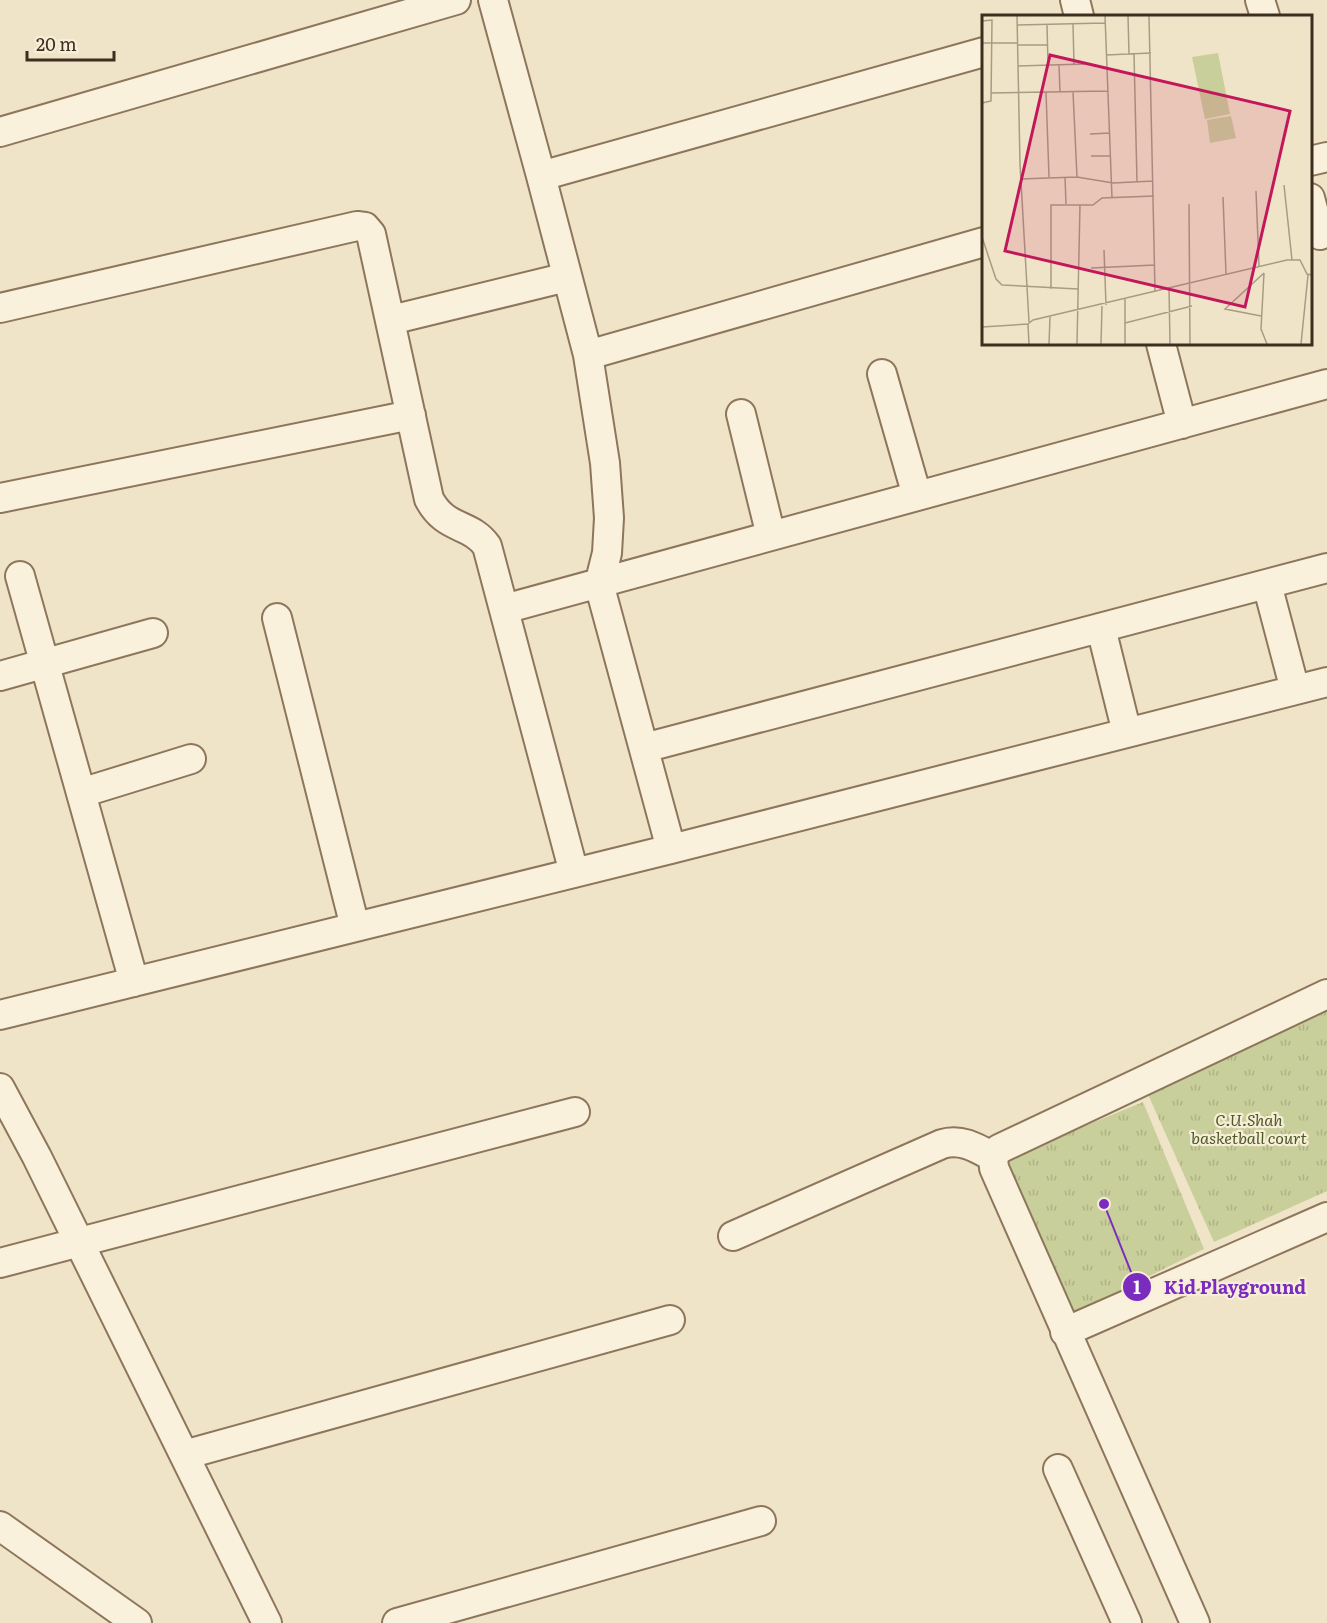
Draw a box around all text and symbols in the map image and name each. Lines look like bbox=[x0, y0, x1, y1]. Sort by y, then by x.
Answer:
inset map bbox=[982, 15, 1312, 345]
scale bar bbox=[27, 24, 114, 62]
text: 20 m bbox=[36, 30, 77, 57]
park label: C.U.Shah basketball court bbox=[1191, 1107, 1307, 1149]
callout: Kid Playground bbox=[1122, 1269, 1319, 1305]
text: 1 bbox=[1133, 1273, 1141, 1300]
text: Kid Playground bbox=[1164, 1273, 1306, 1300]

